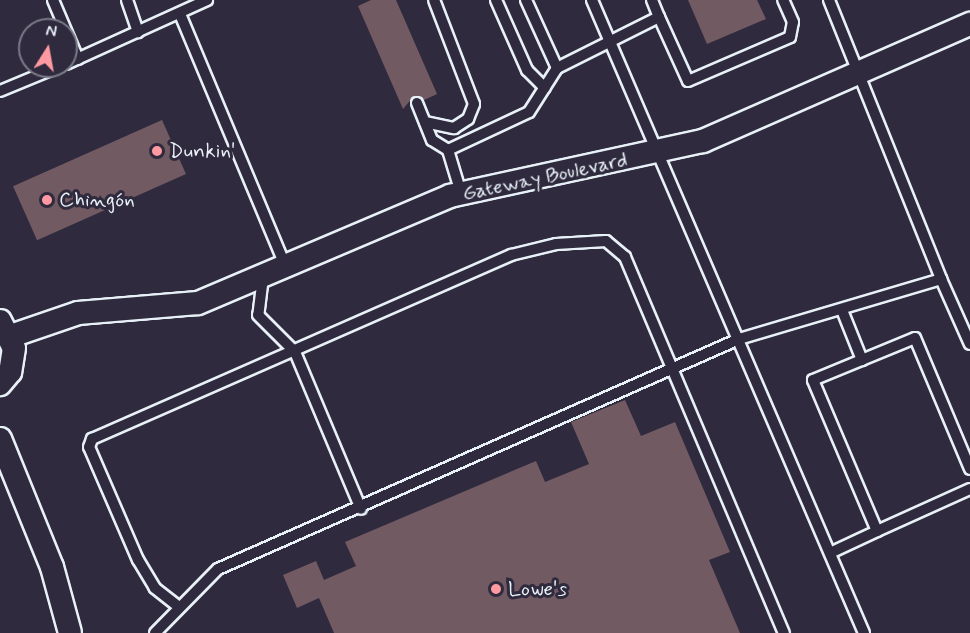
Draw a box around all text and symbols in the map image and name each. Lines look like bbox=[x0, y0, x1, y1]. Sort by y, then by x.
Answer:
north arrow bbox=[18, 18, 78, 78]
text: N bbox=[44, 20, 58, 43]
place label: Dunkin' bbox=[169, 138, 236, 164]
marker: Dunkin' bbox=[150, 144, 164, 158]
street label: Gateway Boulevard bbox=[460, 147, 630, 207]
place label: Chingón bbox=[59, 187, 135, 213]
marker: Chingón bbox=[40, 193, 54, 207]
place label: Lowe's bbox=[508, 576, 567, 602]
marker: Lowe's bbox=[489, 582, 503, 596]

